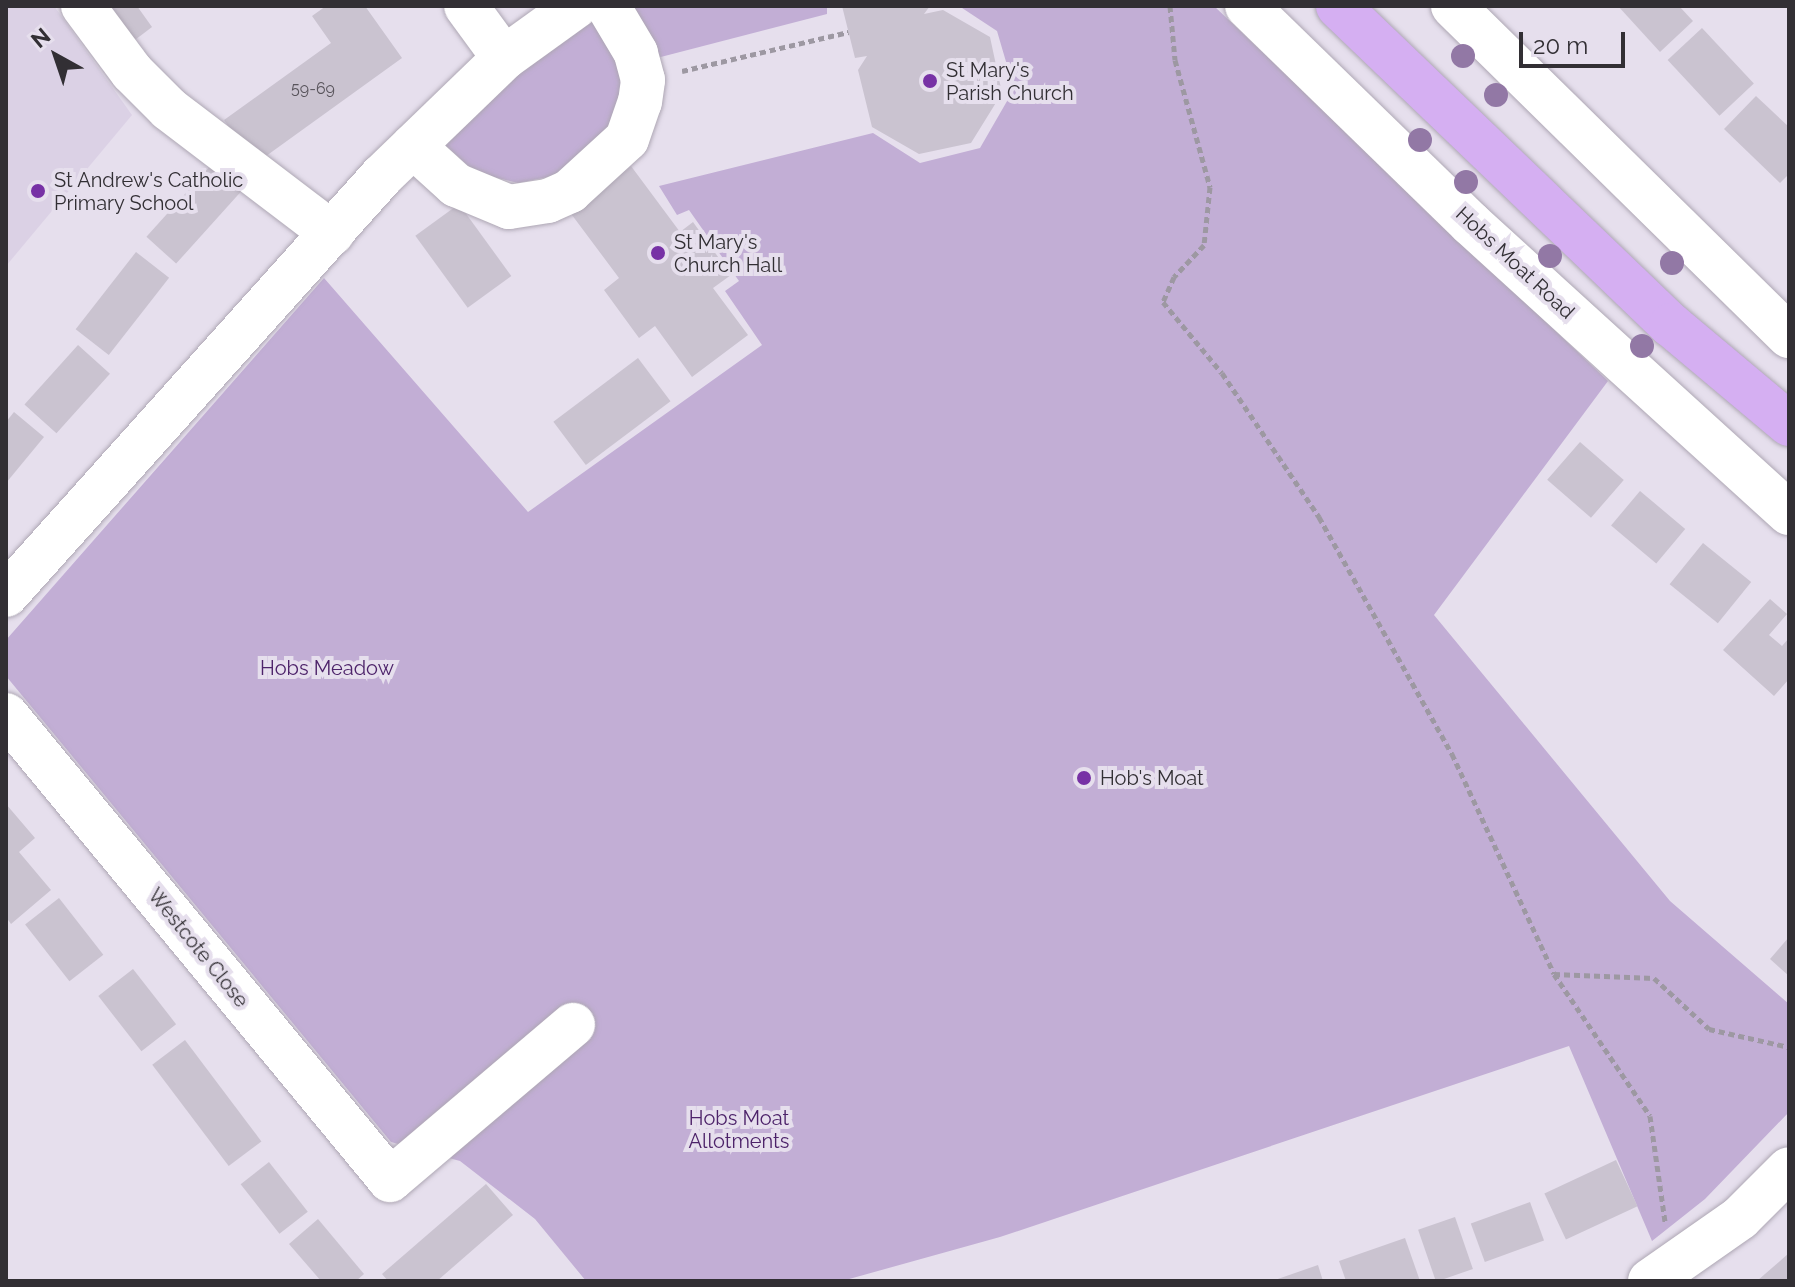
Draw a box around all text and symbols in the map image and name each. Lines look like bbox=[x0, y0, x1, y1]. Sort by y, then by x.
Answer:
north arrow bbox=[16, 16, 96, 96]
scale bar bbox=[1523, 16, 1629, 66]
text: N bbox=[26, 22, 55, 53]
text: 20 m bbox=[1533, 31, 1588, 60]
place label: St Mary's Parish Church bbox=[946, 58, 1074, 105]
marker: St Mary's Parish Church bbox=[921, 72, 939, 90]
house number: 59-69 bbox=[291, 79, 335, 99]
place label: St Andrew's Catholic Primary School bbox=[54, 168, 244, 215]
marker: St Andrew's Catholic Primary School bbox=[29, 182, 47, 200]
street label: Hobs Moat Road bbox=[1451, 202, 1579, 324]
place label: St Mary's Church Hall bbox=[674, 230, 782, 277]
marker: St Mary's Church Hall bbox=[649, 244, 667, 262]
park label: Hobs Meadow bbox=[260, 656, 394, 680]
place label: Hob's Moat bbox=[1100, 766, 1204, 790]
marker: Hob's Moat bbox=[1075, 769, 1093, 787]
street label: Westcote Close bbox=[143, 884, 253, 1012]
park label: Hobs Moat Allotments bbox=[689, 1106, 789, 1153]

